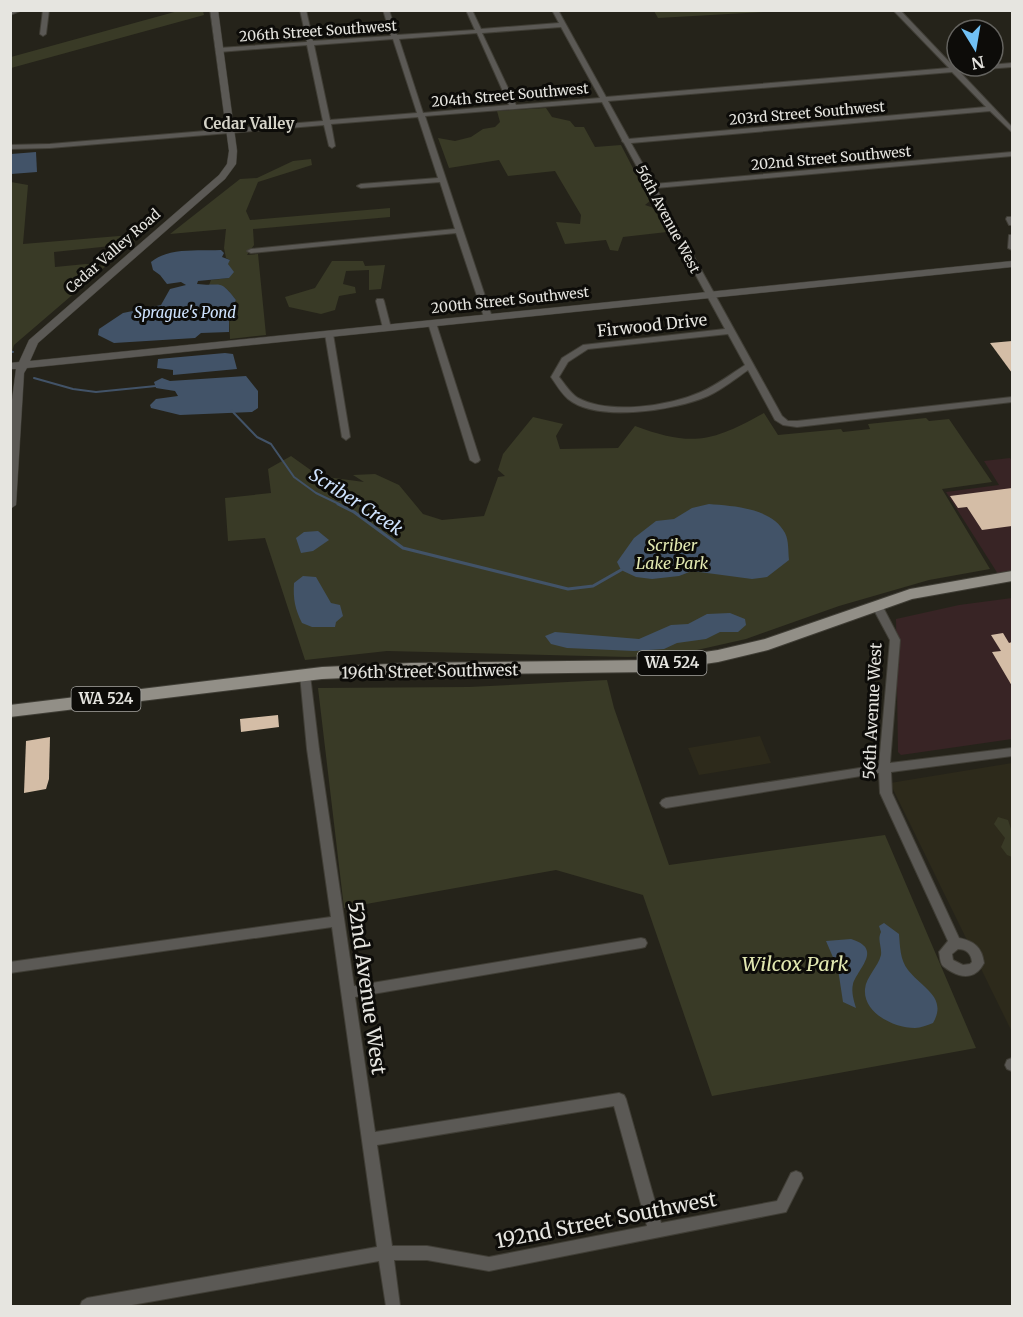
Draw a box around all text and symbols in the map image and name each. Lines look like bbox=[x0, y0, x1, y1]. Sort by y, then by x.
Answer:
street label: 206th Street Southwest bbox=[239, 16, 398, 45]
north arrow bbox=[945, 18, 1005, 78]
text: N bbox=[969, 52, 986, 74]
street label: 204th Street Southwest bbox=[431, 79, 590, 111]
street label: 203rd Street Southwest bbox=[728, 97, 886, 129]
district label: Cedar Valley bbox=[204, 114, 294, 133]
street label: 202nd Street Southwest bbox=[750, 142, 912, 174]
street label: 56th Avenue West bbox=[632, 162, 704, 277]
street label: Cedar Valley Road bbox=[62, 205, 165, 297]
street label: 200th Street Southwest bbox=[430, 283, 590, 317]
water label: Sprague's Pond bbox=[134, 303, 236, 322]
street label: Firwood Drive bbox=[596, 309, 708, 341]
water label: Scriber Creek bbox=[305, 463, 407, 540]
park label: Scriber Lake Park bbox=[636, 535, 709, 573]
street label: 56th Avenue West bbox=[858, 641, 886, 780]
road number: WA 524 bbox=[638, 651, 706, 675]
street label: 196th Street Southwest bbox=[341, 659, 519, 683]
road number: WA 524 bbox=[72, 687, 140, 711]
street label: 52nd Avenue West bbox=[343, 900, 392, 1076]
park label: Wilcox Park bbox=[742, 951, 848, 976]
street label: 192nd Street Southwest bbox=[493, 1186, 719, 1253]

